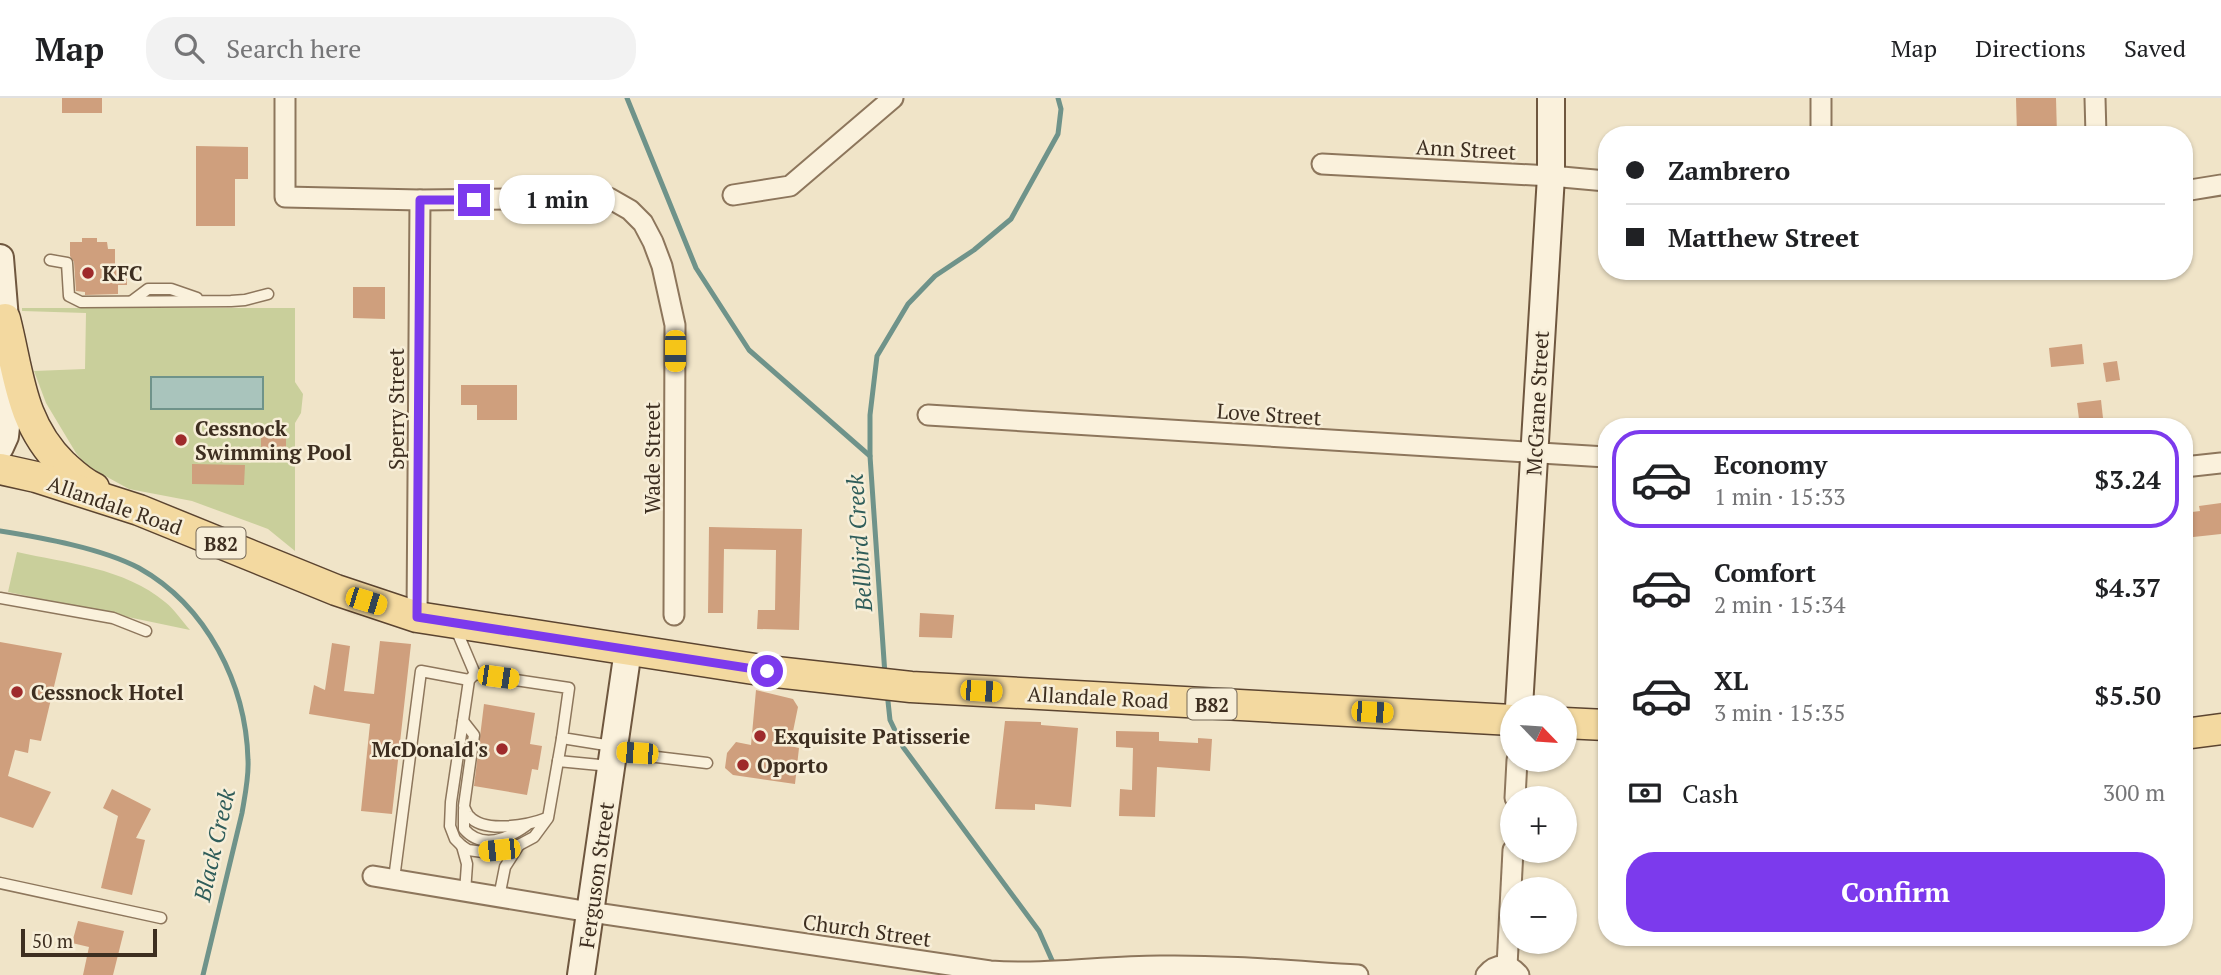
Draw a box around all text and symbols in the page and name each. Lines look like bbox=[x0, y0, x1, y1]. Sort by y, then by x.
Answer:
search box bbox=[146, 17, 636, 80]
text: Map bbox=[35, 27, 104, 70]
icon: search bbox=[170, 29, 208, 67]
text: Search here bbox=[226, 31, 361, 65]
text: Map bbox=[1891, 32, 1937, 64]
text: Directions bbox=[1975, 32, 2086, 64]
text: Saved bbox=[2124, 32, 2186, 64]
street label: Ann Street bbox=[1415, 132, 1517, 166]
text: Zambrero bbox=[1668, 153, 1790, 187]
callout: 1 min bbox=[498, 176, 614, 224]
route end bbox=[458, 184, 490, 216]
text: 1 min bbox=[526, 184, 588, 215]
text: Matthew Street bbox=[1668, 220, 1859, 254]
place label: KFC bbox=[102, 259, 143, 287]
marker: KFC bbox=[80, 265, 96, 281]
car bbox=[665, 330, 686, 372]
street label: McGrane Street bbox=[1519, 330, 1555, 476]
street label: Sperry Street bbox=[382, 348, 410, 470]
street label: Love Street bbox=[1216, 396, 1322, 432]
street label: Wade Street bbox=[638, 402, 666, 514]
place label: Cessnock Swimming Pool bbox=[195, 414, 352, 466]
marker: Cessnock Swimming Pool bbox=[173, 432, 189, 448]
text: Economy bbox=[1714, 447, 1827, 481]
icon: car bbox=[1630, 448, 1693, 511]
text: $3.24 bbox=[2095, 462, 2161, 496]
street label: Allandale Road bbox=[44, 469, 187, 541]
water label: Bellbird Creek bbox=[839, 472, 879, 614]
text: 1 min · 15:33 bbox=[1714, 481, 1846, 512]
road number: B82 bbox=[196, 528, 246, 558]
text: Comfort bbox=[1714, 555, 1816, 589]
icon: car bbox=[1630, 556, 1693, 619]
text: $4.37 bbox=[2095, 570, 2161, 604]
car bbox=[343, 585, 390, 617]
text: 2 min · 15:34 bbox=[1714, 589, 1846, 620]
route start bbox=[751, 655, 783, 687]
text: XL bbox=[1714, 663, 1748, 697]
car bbox=[476, 664, 521, 690]
icon: car bbox=[1630, 664, 1693, 727]
place label: Cessnock Hotel bbox=[31, 678, 184, 706]
text: $5.50 bbox=[2095, 678, 2161, 712]
car bbox=[960, 679, 1003, 703]
street label: Allandale Road bbox=[1027, 679, 1170, 715]
marker: Cessnock Hotel bbox=[9, 684, 25, 700]
road number: B82 bbox=[1188, 688, 1236, 720]
north arrow bbox=[1500, 695, 1577, 772]
map controls bbox=[1500, 695, 1577, 954]
text: 3 min · 15:35 bbox=[1714, 697, 1846, 728]
car bbox=[1351, 700, 1394, 724]
place label: Exquisite Patisserie bbox=[774, 722, 970, 750]
marker: Exquisite Patisserie bbox=[752, 728, 768, 744]
place label: McDonald's bbox=[371, 735, 488, 763]
marker: McDonald's bbox=[494, 741, 510, 757]
car bbox=[616, 741, 659, 765]
place label: Oporto bbox=[757, 751, 828, 779]
marker: Oporto bbox=[735, 757, 751, 773]
icon: cash bbox=[1626, 774, 1664, 812]
text: Cash bbox=[1682, 776, 1738, 810]
text: 300 m bbox=[2103, 777, 2165, 808]
water label: Black Creek bbox=[186, 785, 242, 905]
button: + bbox=[1500, 786, 1577, 863]
street label: Ferguson Street bbox=[572, 800, 620, 950]
car bbox=[478, 837, 521, 863]
button: Confirm bbox=[1626, 852, 2165, 932]
button: − bbox=[1500, 877, 1577, 954]
street label: Church Street bbox=[801, 907, 933, 953]
scale bar bbox=[21, 926, 158, 958]
text: 50 m bbox=[32, 928, 73, 953]

